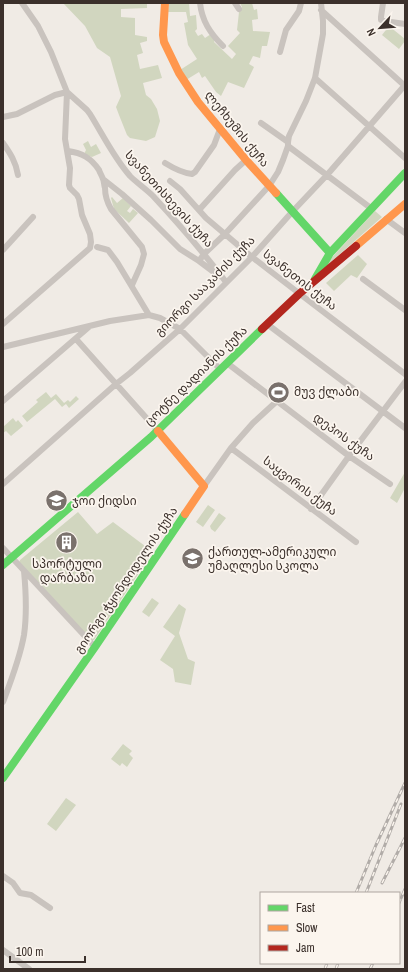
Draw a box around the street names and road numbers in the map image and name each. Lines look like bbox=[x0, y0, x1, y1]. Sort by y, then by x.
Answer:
street label: ლეჩხუმის ქუჩა bbox=[201, 88, 273, 170]
street label: სვანეთისხევის ქუჩა bbox=[121, 147, 217, 251]
street label: გიორგი სააკაძის ქუჩა bbox=[151, 232, 259, 340]
street label: სვანეთის ქუჩა bbox=[260, 246, 340, 314]
street label: ცოტნე დადიანის ქუჩა bbox=[141, 323, 251, 429]
street label: დეპოს ქუჩა bbox=[310, 409, 378, 465]
street label: საყვირის ქუჩა bbox=[260, 453, 340, 519]
street label: გიორგი ჭყონდიდელის ქუჩა bbox=[71, 504, 181, 656]

